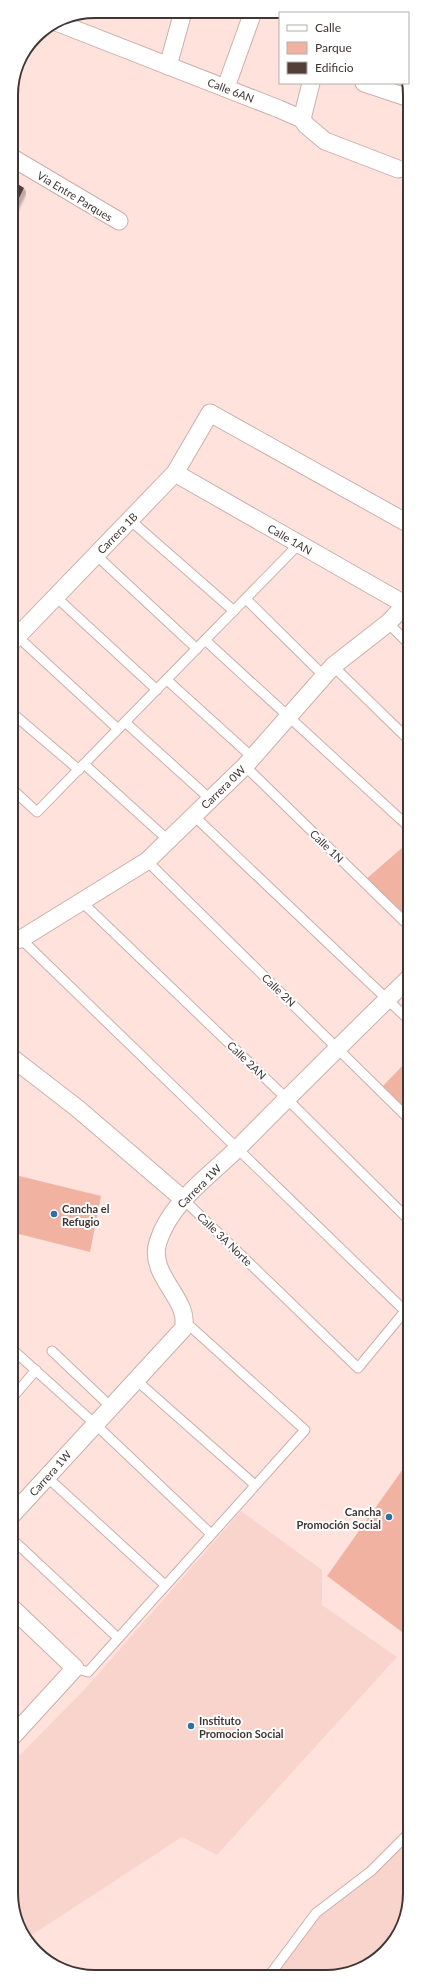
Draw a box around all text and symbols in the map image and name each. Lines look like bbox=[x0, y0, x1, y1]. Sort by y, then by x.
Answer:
legend bbox=[279, 12, 409, 84]
text: Calle bbox=[315, 20, 341, 35]
text: Parque bbox=[315, 40, 352, 55]
text: Edificio bbox=[315, 60, 354, 75]
street label: Calle 6AN bbox=[206, 75, 256, 105]
street label: Via Entre Parques bbox=[35, 168, 115, 224]
street label: Carrera 1B bbox=[94, 510, 140, 556]
street label: Calle 1AN bbox=[266, 521, 314, 557]
street label: Carrera 0W bbox=[198, 762, 248, 811]
street label: Calle 1N bbox=[308, 827, 346, 865]
street label: Calle 2N bbox=[260, 971, 298, 1009]
street label: Calle 2AN bbox=[225, 1038, 269, 1082]
street label: Carrera 1W bbox=[174, 1161, 224, 1211]
place label: Cancha el Refugio bbox=[62, 1202, 110, 1228]
marker: Cancha el Refugio bbox=[49, 1209, 59, 1219]
street label: Calle 3A Norte bbox=[195, 1210, 255, 1269]
street label: Carrera 1W bbox=[26, 1447, 74, 1498]
place label: Cancha Promoción Social bbox=[296, 1505, 381, 1531]
marker: Cancha Promoción Social bbox=[384, 1512, 394, 1522]
place label: Instituto Promocion Social bbox=[199, 1714, 284, 1740]
marker: Instituto Promocion Social bbox=[186, 1721, 196, 1731]

